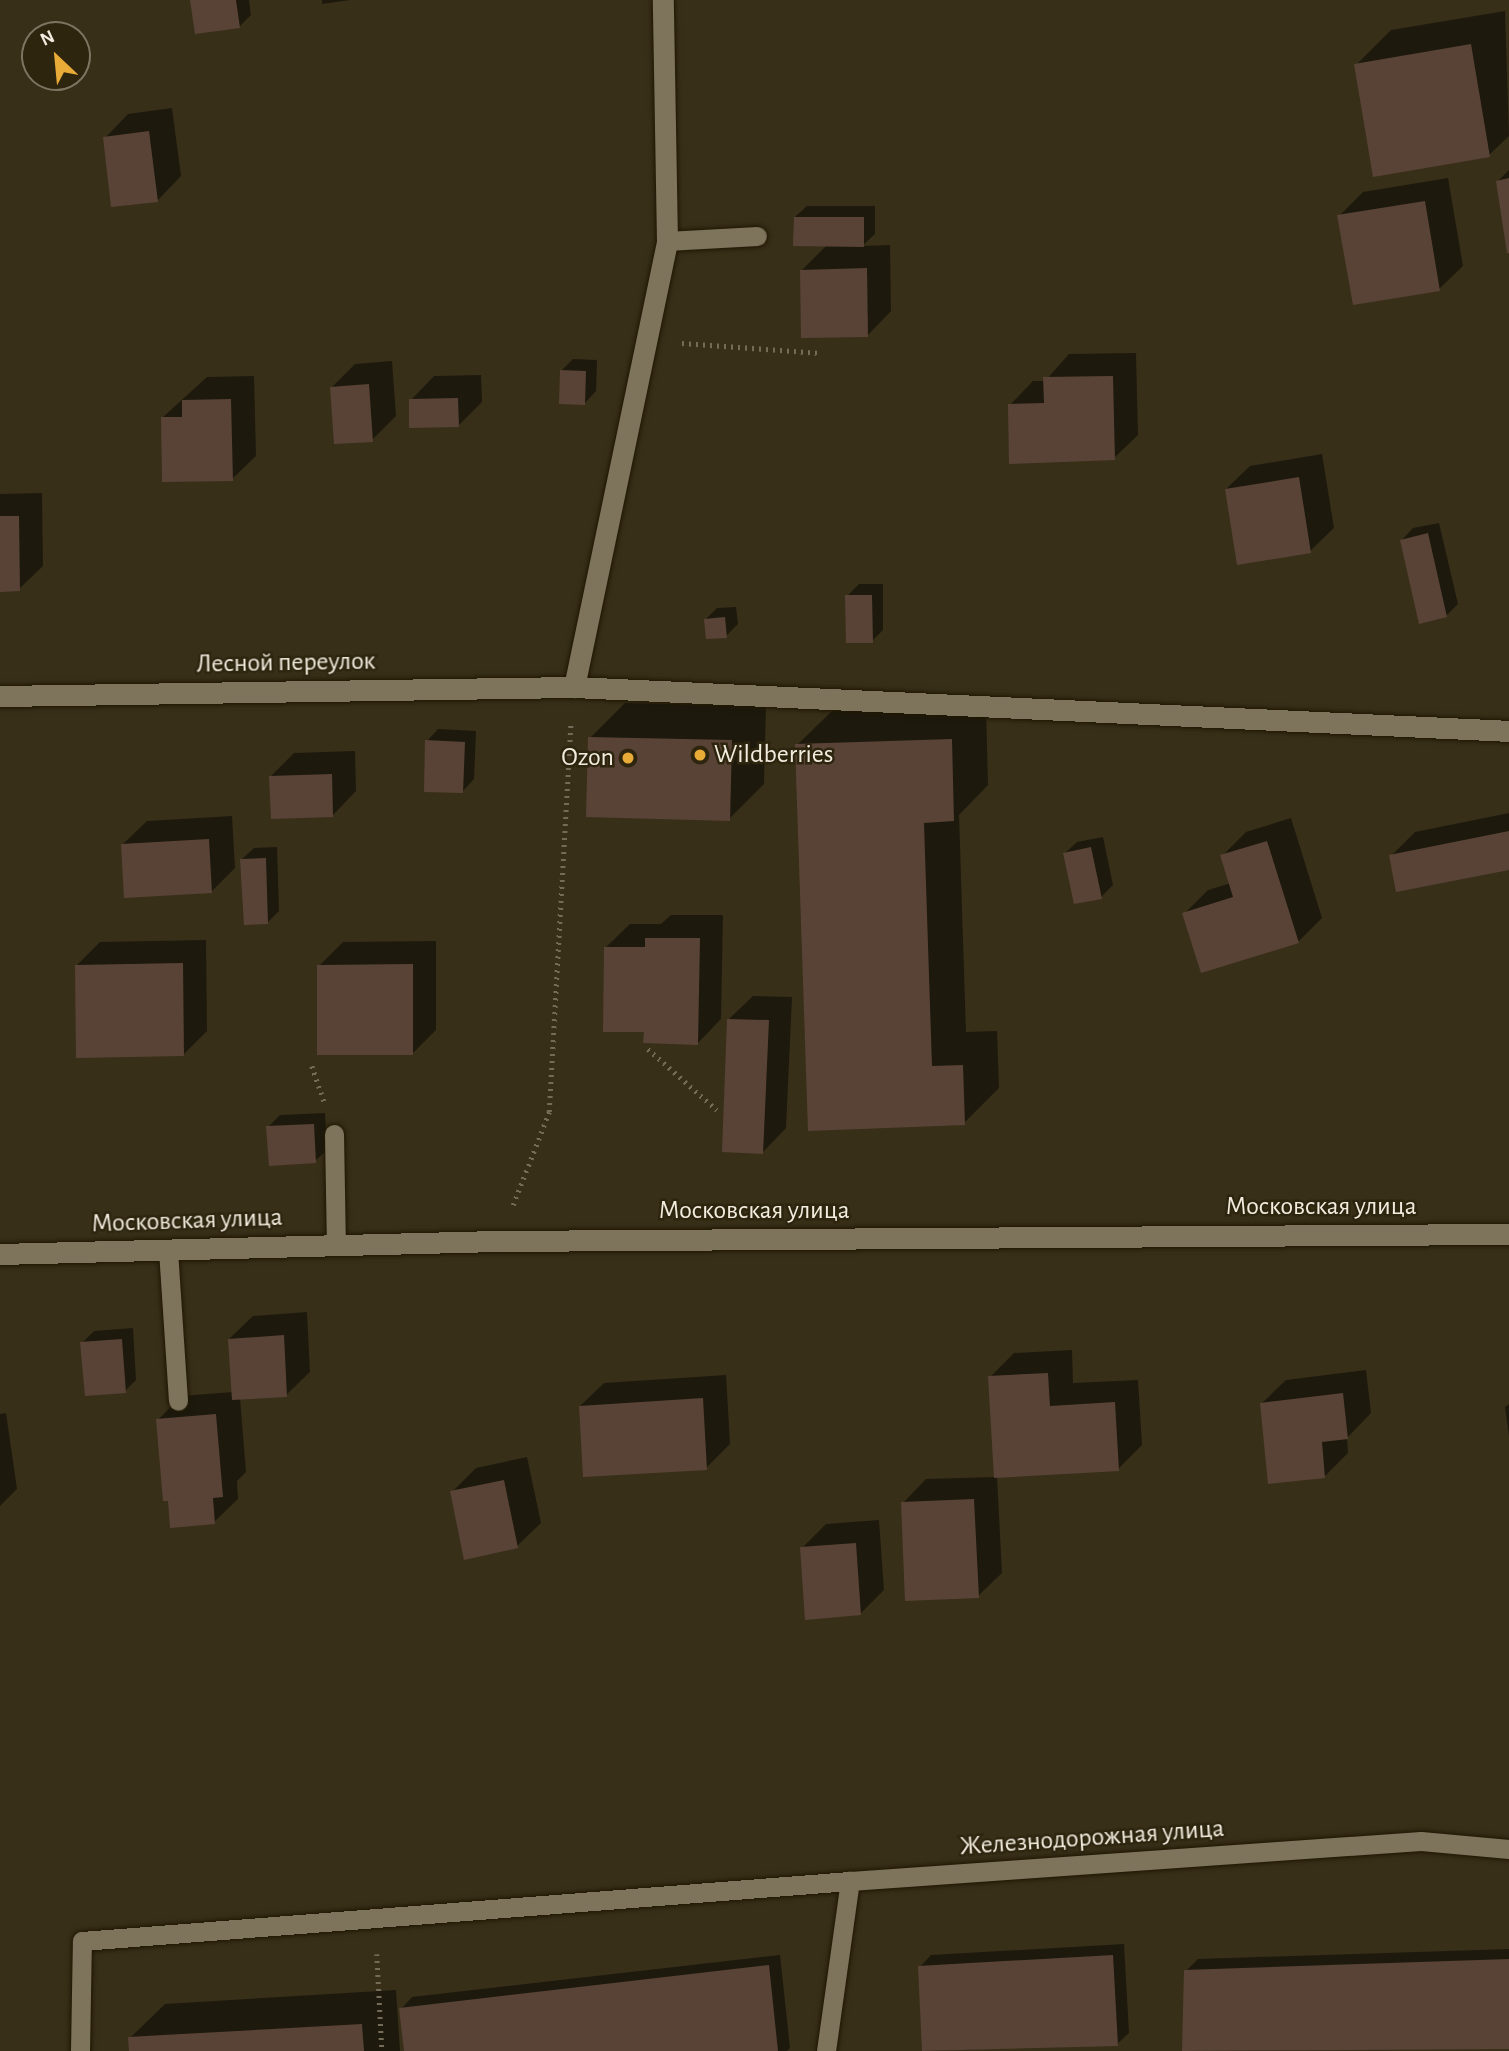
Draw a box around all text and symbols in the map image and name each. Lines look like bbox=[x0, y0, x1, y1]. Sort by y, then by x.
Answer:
north arrow bbox=[21, 21, 91, 91]
text: N bbox=[37, 27, 58, 50]
street label: Лесной переулок bbox=[196, 646, 376, 680]
place label: Wildberries bbox=[714, 739, 833, 771]
place label: Ozon bbox=[561, 742, 614, 774]
marker: Wildberries bbox=[692, 747, 708, 763]
marker: Ozon bbox=[620, 750, 636, 766]
street label: Московская улица bbox=[1225, 1191, 1417, 1223]
street label: Московская улица bbox=[658, 1195, 850, 1227]
street label: Московская улица bbox=[91, 1202, 283, 1240]
street label: Железнодорожная улица bbox=[959, 1813, 1225, 1863]

